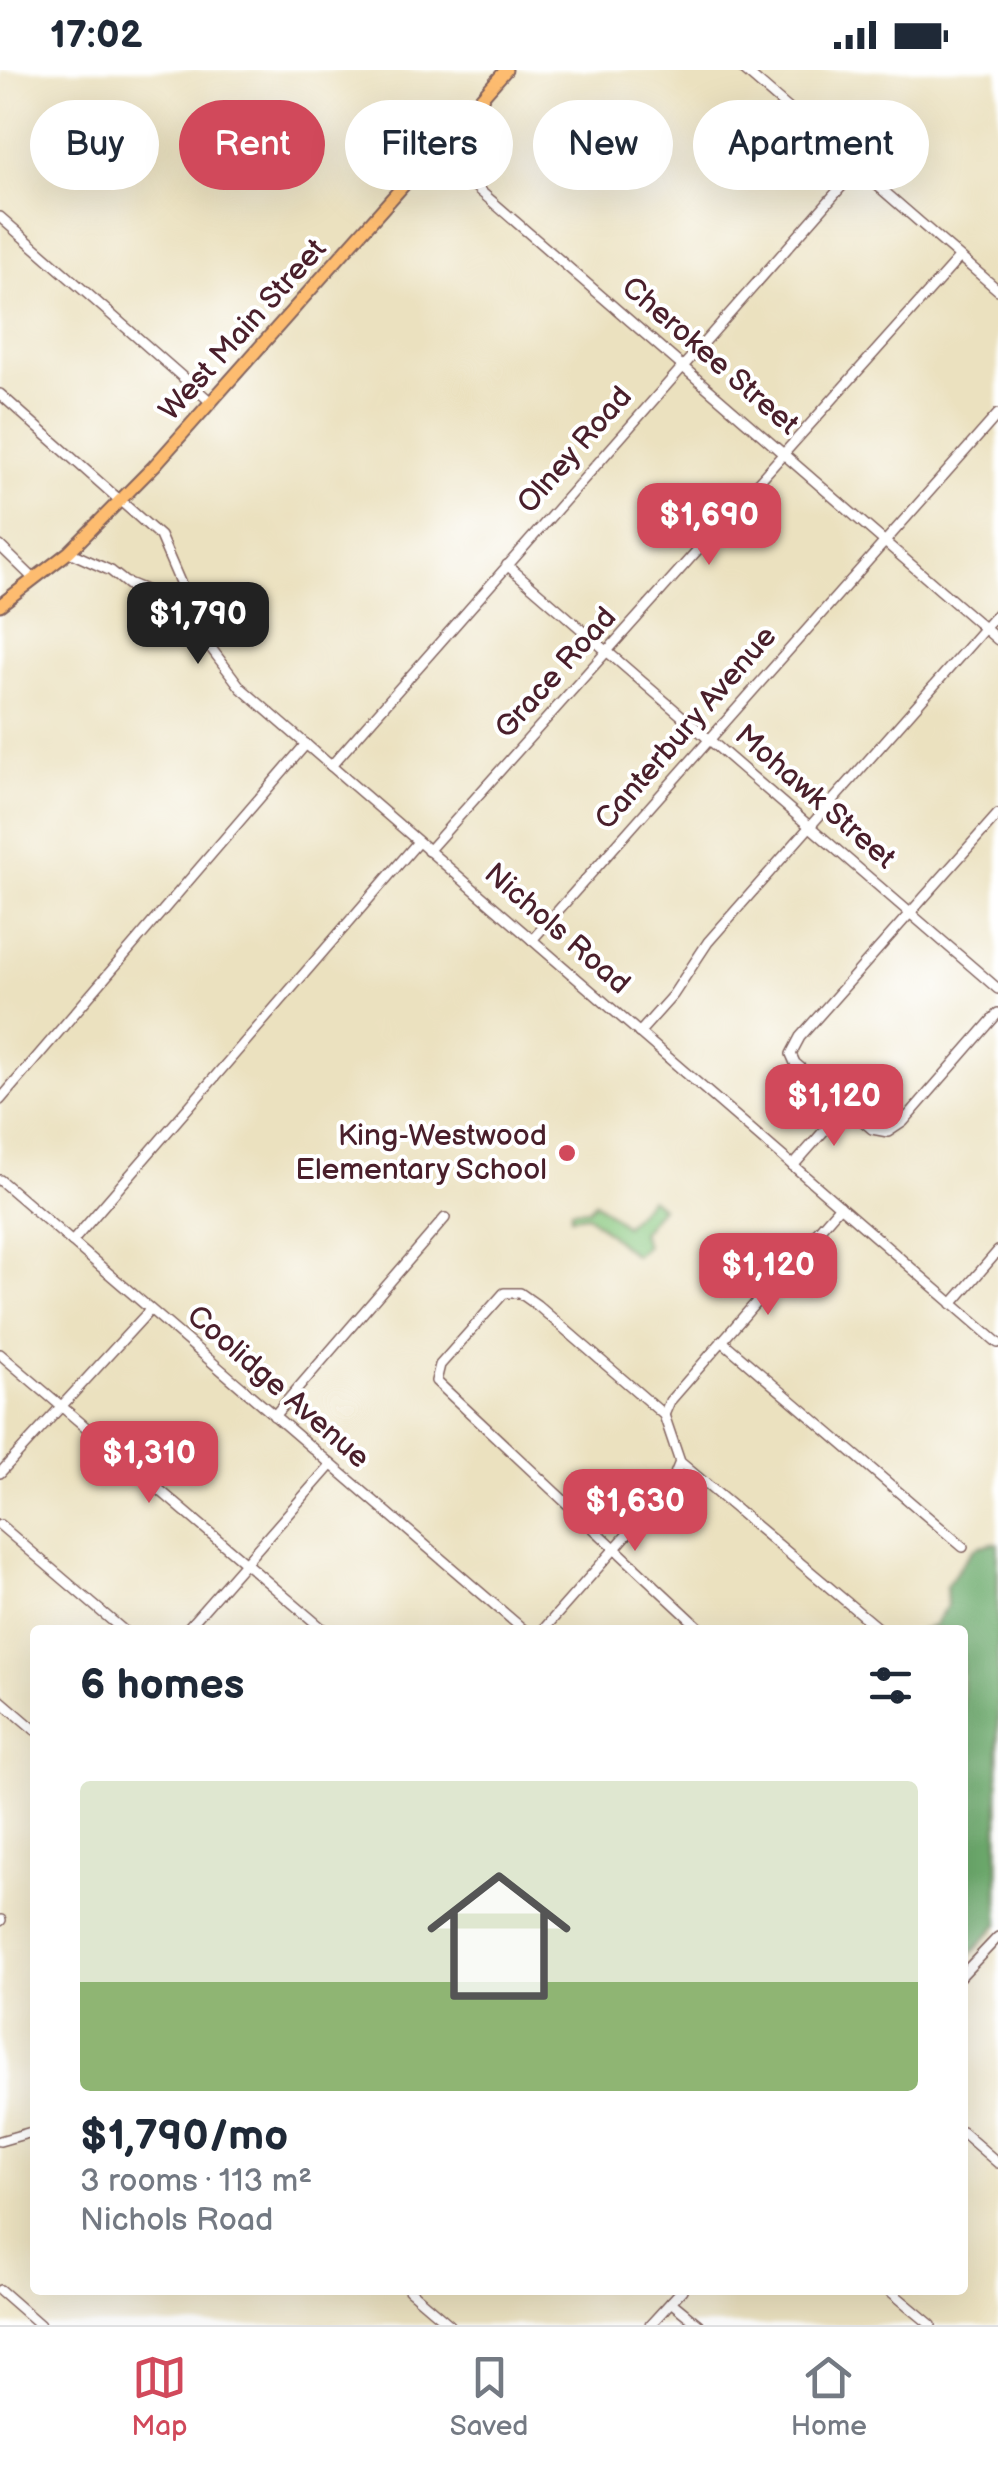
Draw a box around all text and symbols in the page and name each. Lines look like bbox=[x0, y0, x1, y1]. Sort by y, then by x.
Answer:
text: 17:02 bbox=[50, 13, 143, 58]
chip: Buy bbox=[30, 100, 159, 190]
chip: Rent bbox=[179, 100, 325, 190]
chip: Filters bbox=[345, 100, 513, 190]
chip: New bbox=[533, 100, 673, 190]
chip: Apartment bbox=[693, 100, 929, 190]
street label: West Main Street bbox=[152, 232, 334, 428]
street label: Cherokee Street bbox=[614, 269, 806, 443]
street label: Olney Road bbox=[510, 379, 640, 521]
pin: $1,690 bbox=[628, 483, 790, 568]
text: $1,690 bbox=[659, 496, 759, 535]
pin: $1,790 bbox=[117, 582, 279, 667]
text: $1,790 bbox=[149, 595, 247, 634]
street label: Grace Road bbox=[488, 600, 624, 746]
street label: Canterbury Avenue bbox=[588, 619, 784, 837]
street label: Mohawk Street bbox=[727, 717, 903, 877]
street label: Nichols Road bbox=[477, 856, 637, 1002]
pin: $1,120 bbox=[753, 1064, 915, 1149]
text: $1,120 bbox=[787, 1077, 881, 1116]
place label: King-Westwood Elementary School bbox=[295, 1118, 547, 1188]
marker: King-Westwood Elementary School bbox=[556, 1142, 578, 1164]
pin: $1,120 bbox=[687, 1233, 849, 1318]
text: $1,120 bbox=[721, 1246, 815, 1285]
street label: Coolidge Avenue bbox=[179, 1298, 377, 1476]
pin: $1,310 bbox=[68, 1421, 230, 1506]
text: $1,310 bbox=[102, 1434, 196, 1473]
pin: $1,630 bbox=[554, 1469, 716, 1554]
text: $1,630 bbox=[585, 1482, 685, 1521]
icon: filters bbox=[863, 1658, 918, 1713]
text: 6 homes bbox=[80, 1660, 244, 1711]
icon: home bbox=[409, 1846, 589, 2026]
text: $1,790/mo bbox=[80, 2111, 288, 2162]
text: 3 rooms · 113 m² bbox=[80, 2162, 312, 2201]
text: Nichols Road bbox=[80, 2201, 273, 2240]
tab: Map bbox=[131, 2350, 187, 2443]
tab: Saved bbox=[450, 2350, 528, 2443]
tab: Home bbox=[791, 2350, 867, 2443]

